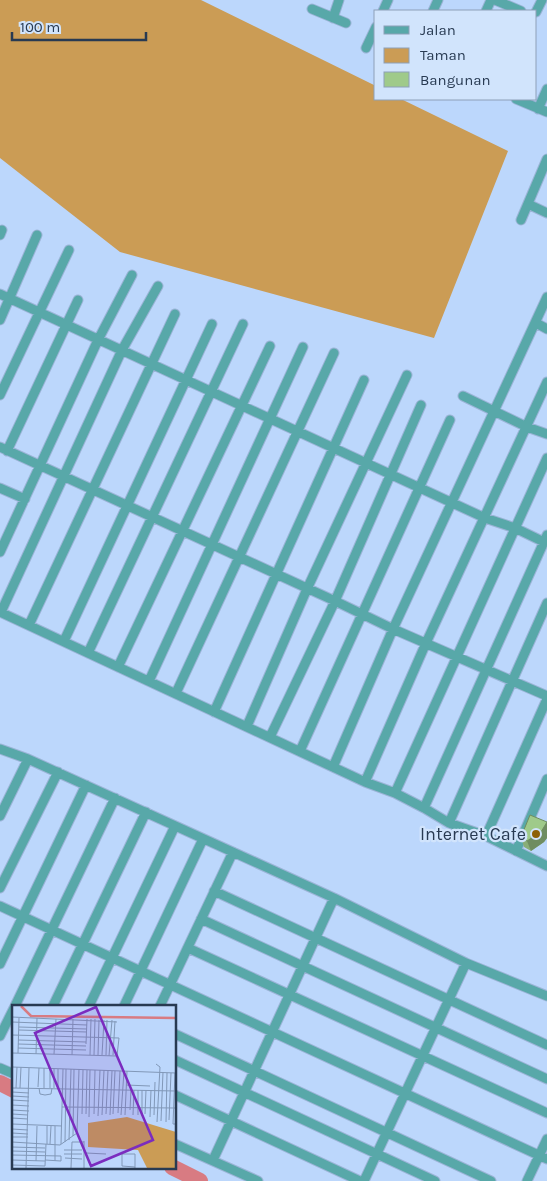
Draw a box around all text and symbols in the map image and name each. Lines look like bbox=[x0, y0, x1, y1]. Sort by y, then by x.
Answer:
scale bar bbox=[12, 10, 146, 42]
legend bbox=[374, 10, 537, 100]
text: 100 m bbox=[20, 18, 60, 36]
text: Jalan bbox=[420, 21, 456, 39]
text: Taman bbox=[420, 46, 466, 64]
text: Bangunan bbox=[420, 71, 491, 89]
place label: Internet Cafe bbox=[420, 823, 526, 845]
marker: Internet Cafe bbox=[530, 828, 542, 840]
inset map bbox=[12, 1005, 176, 1168]

